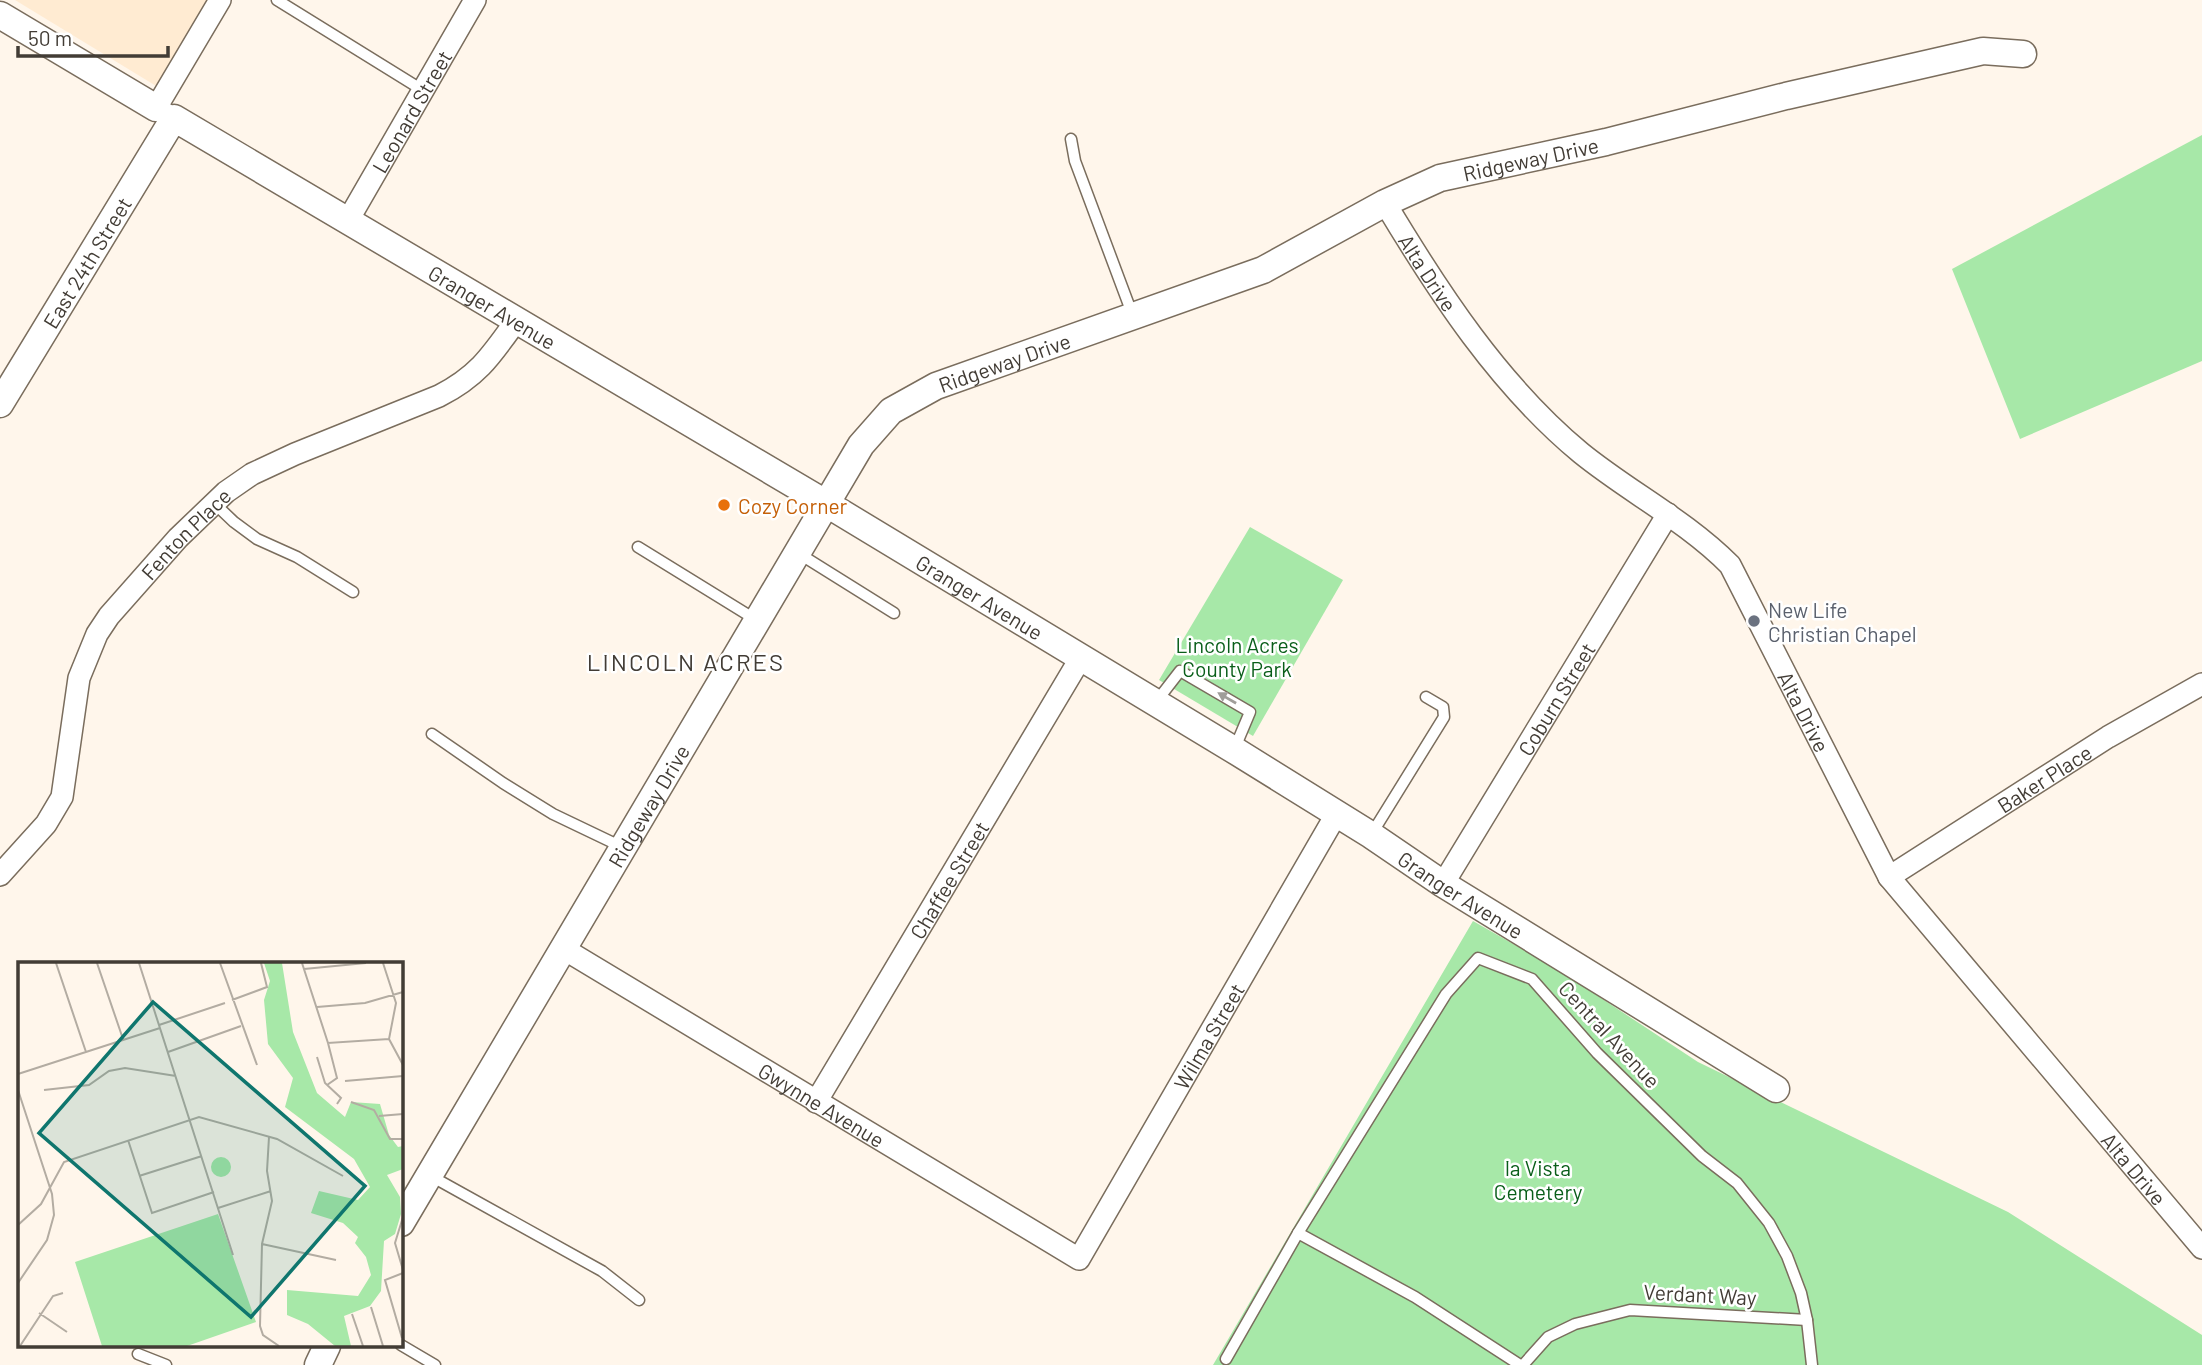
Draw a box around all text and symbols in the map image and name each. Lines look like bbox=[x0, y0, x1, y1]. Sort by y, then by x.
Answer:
scale bar bbox=[18, 14, 168, 58]
text: 50 m bbox=[28, 25, 72, 50]
street label: Leonard Street bbox=[366, 45, 456, 177]
street label: Ridgeway Drive bbox=[1461, 131, 1601, 185]
street label: East 24th Street bbox=[37, 192, 136, 332]
street label: Alta Drive bbox=[1394, 229, 1463, 316]
street label: Granger Avenue bbox=[425, 259, 561, 354]
street label: Ridgeway Drive bbox=[935, 327, 1073, 397]
street label: Fenton Place bbox=[135, 482, 235, 584]
place label: Cozy Corner bbox=[738, 493, 848, 518]
marker: Cozy Corner bbox=[716, 497, 732, 513]
street label: Granger Avenue bbox=[912, 549, 1048, 644]
place label: New Life Christian Chapel bbox=[1768, 597, 1917, 646]
marker: New Life Christian Chapel bbox=[1746, 613, 1762, 629]
park label: Lincoln Acres County Park bbox=[1175, 632, 1299, 681]
street label: Coburn Street bbox=[1512, 638, 1600, 760]
district label: LINCOLN ACRES bbox=[587, 647, 785, 676]
street label: Alta Drive bbox=[1774, 667, 1835, 756]
one-way arrow bbox=[1217, 692, 1236, 704]
street label: Baker Place bbox=[1992, 739, 2096, 817]
street label: Ridgeway Drive bbox=[602, 740, 694, 871]
street label: Chaffee Street bbox=[904, 816, 993, 943]
street label: Granger Avenue bbox=[1394, 845, 1528, 943]
inset map bbox=[18, 962, 402, 1348]
street label: Central Avenue bbox=[1554, 975, 1666, 1093]
street label: Wilma Street bbox=[1168, 978, 1249, 1093]
street label: Gwynne Avenue bbox=[754, 1057, 889, 1152]
street label: Alta Drive bbox=[2097, 1127, 2172, 1210]
park label: la Vista Cemetery bbox=[1494, 1155, 1583, 1204]
street label: Verdant Way bbox=[1643, 1279, 1757, 1309]

